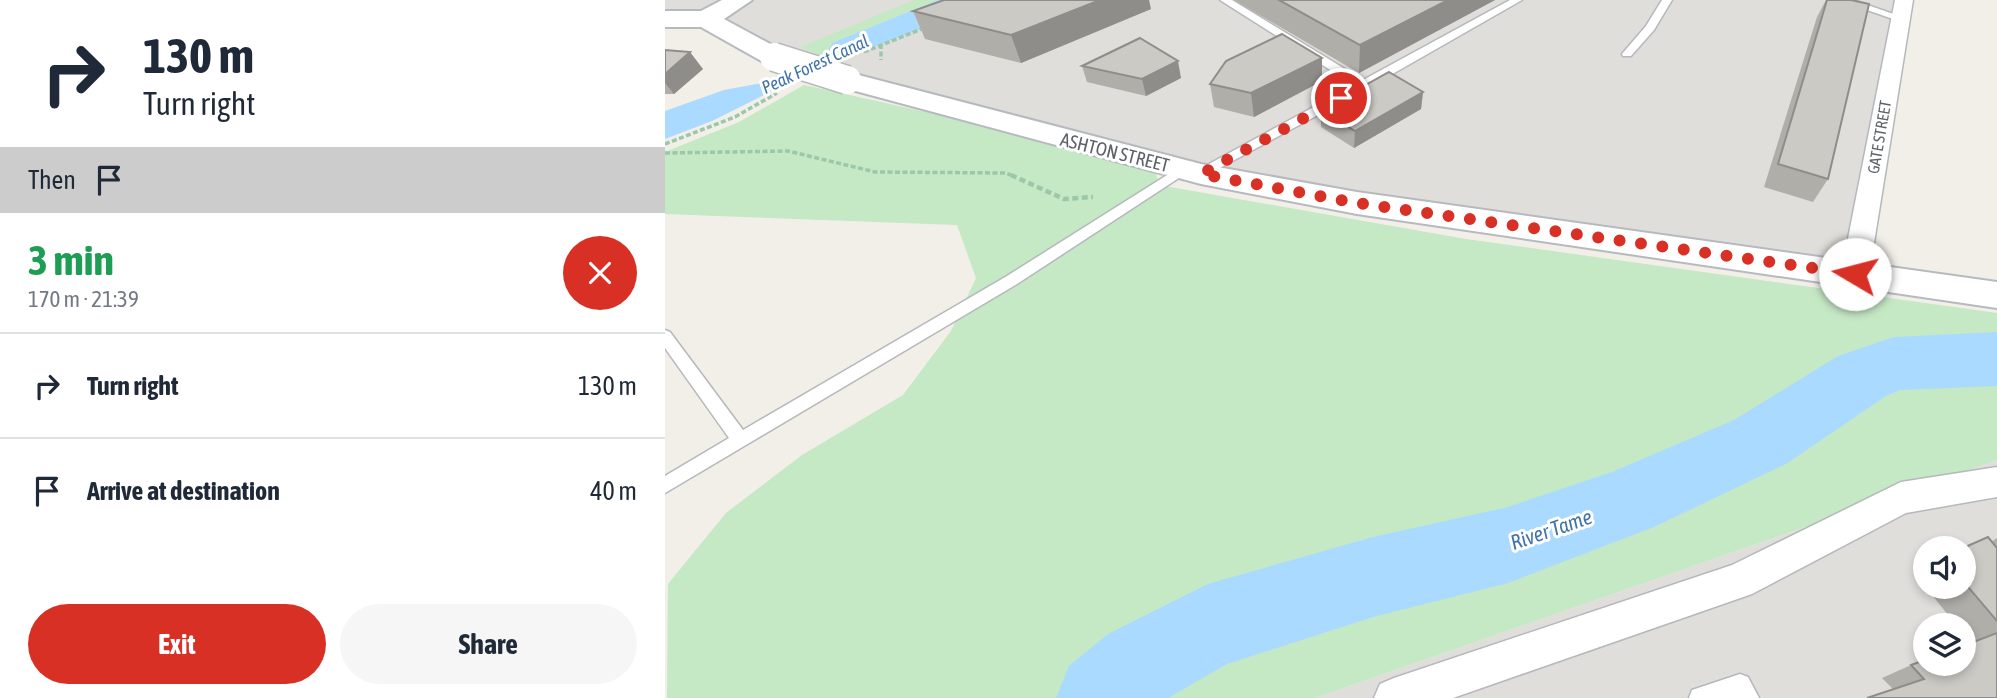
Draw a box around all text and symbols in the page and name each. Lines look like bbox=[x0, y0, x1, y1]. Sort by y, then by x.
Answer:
text: 130 m bbox=[143, 27, 254, 83]
icon: right bbox=[28, 28, 119, 119]
water label: Peak Forest Canal bbox=[758, 30, 872, 98]
pin bbox=[1311, 68, 1371, 128]
icon: arrive bbox=[1322, 79, 1360, 117]
text: Turn right bbox=[143, 85, 256, 122]
street label: GATE STREET bbox=[1864, 99, 1894, 175]
street label: ASHTON STREET bbox=[1058, 128, 1172, 176]
icon: arrive bbox=[90, 161, 128, 199]
text: Then bbox=[28, 165, 76, 195]
text: 3 min bbox=[28, 236, 114, 284]
button: close bbox=[563, 236, 637, 310]
position arrow bbox=[1818, 237, 1892, 311]
text: 170 m · 21:39 bbox=[28, 286, 139, 312]
icon: right bbox=[28, 367, 66, 405]
text: Turn right bbox=[87, 371, 178, 401]
text: 130 m bbox=[578, 371, 637, 401]
icon: arrive bbox=[28, 472, 66, 510]
text: Arrive at destination bbox=[87, 476, 280, 506]
text: 40 m bbox=[590, 476, 637, 506]
water label: River Tame bbox=[1507, 504, 1595, 554]
map controls bbox=[1913, 536, 1976, 676]
button: sound bbox=[1913, 536, 1976, 599]
button: Exit bbox=[28, 604, 326, 684]
button: Share bbox=[340, 604, 637, 684]
button: layers bbox=[1913, 613, 1976, 676]

